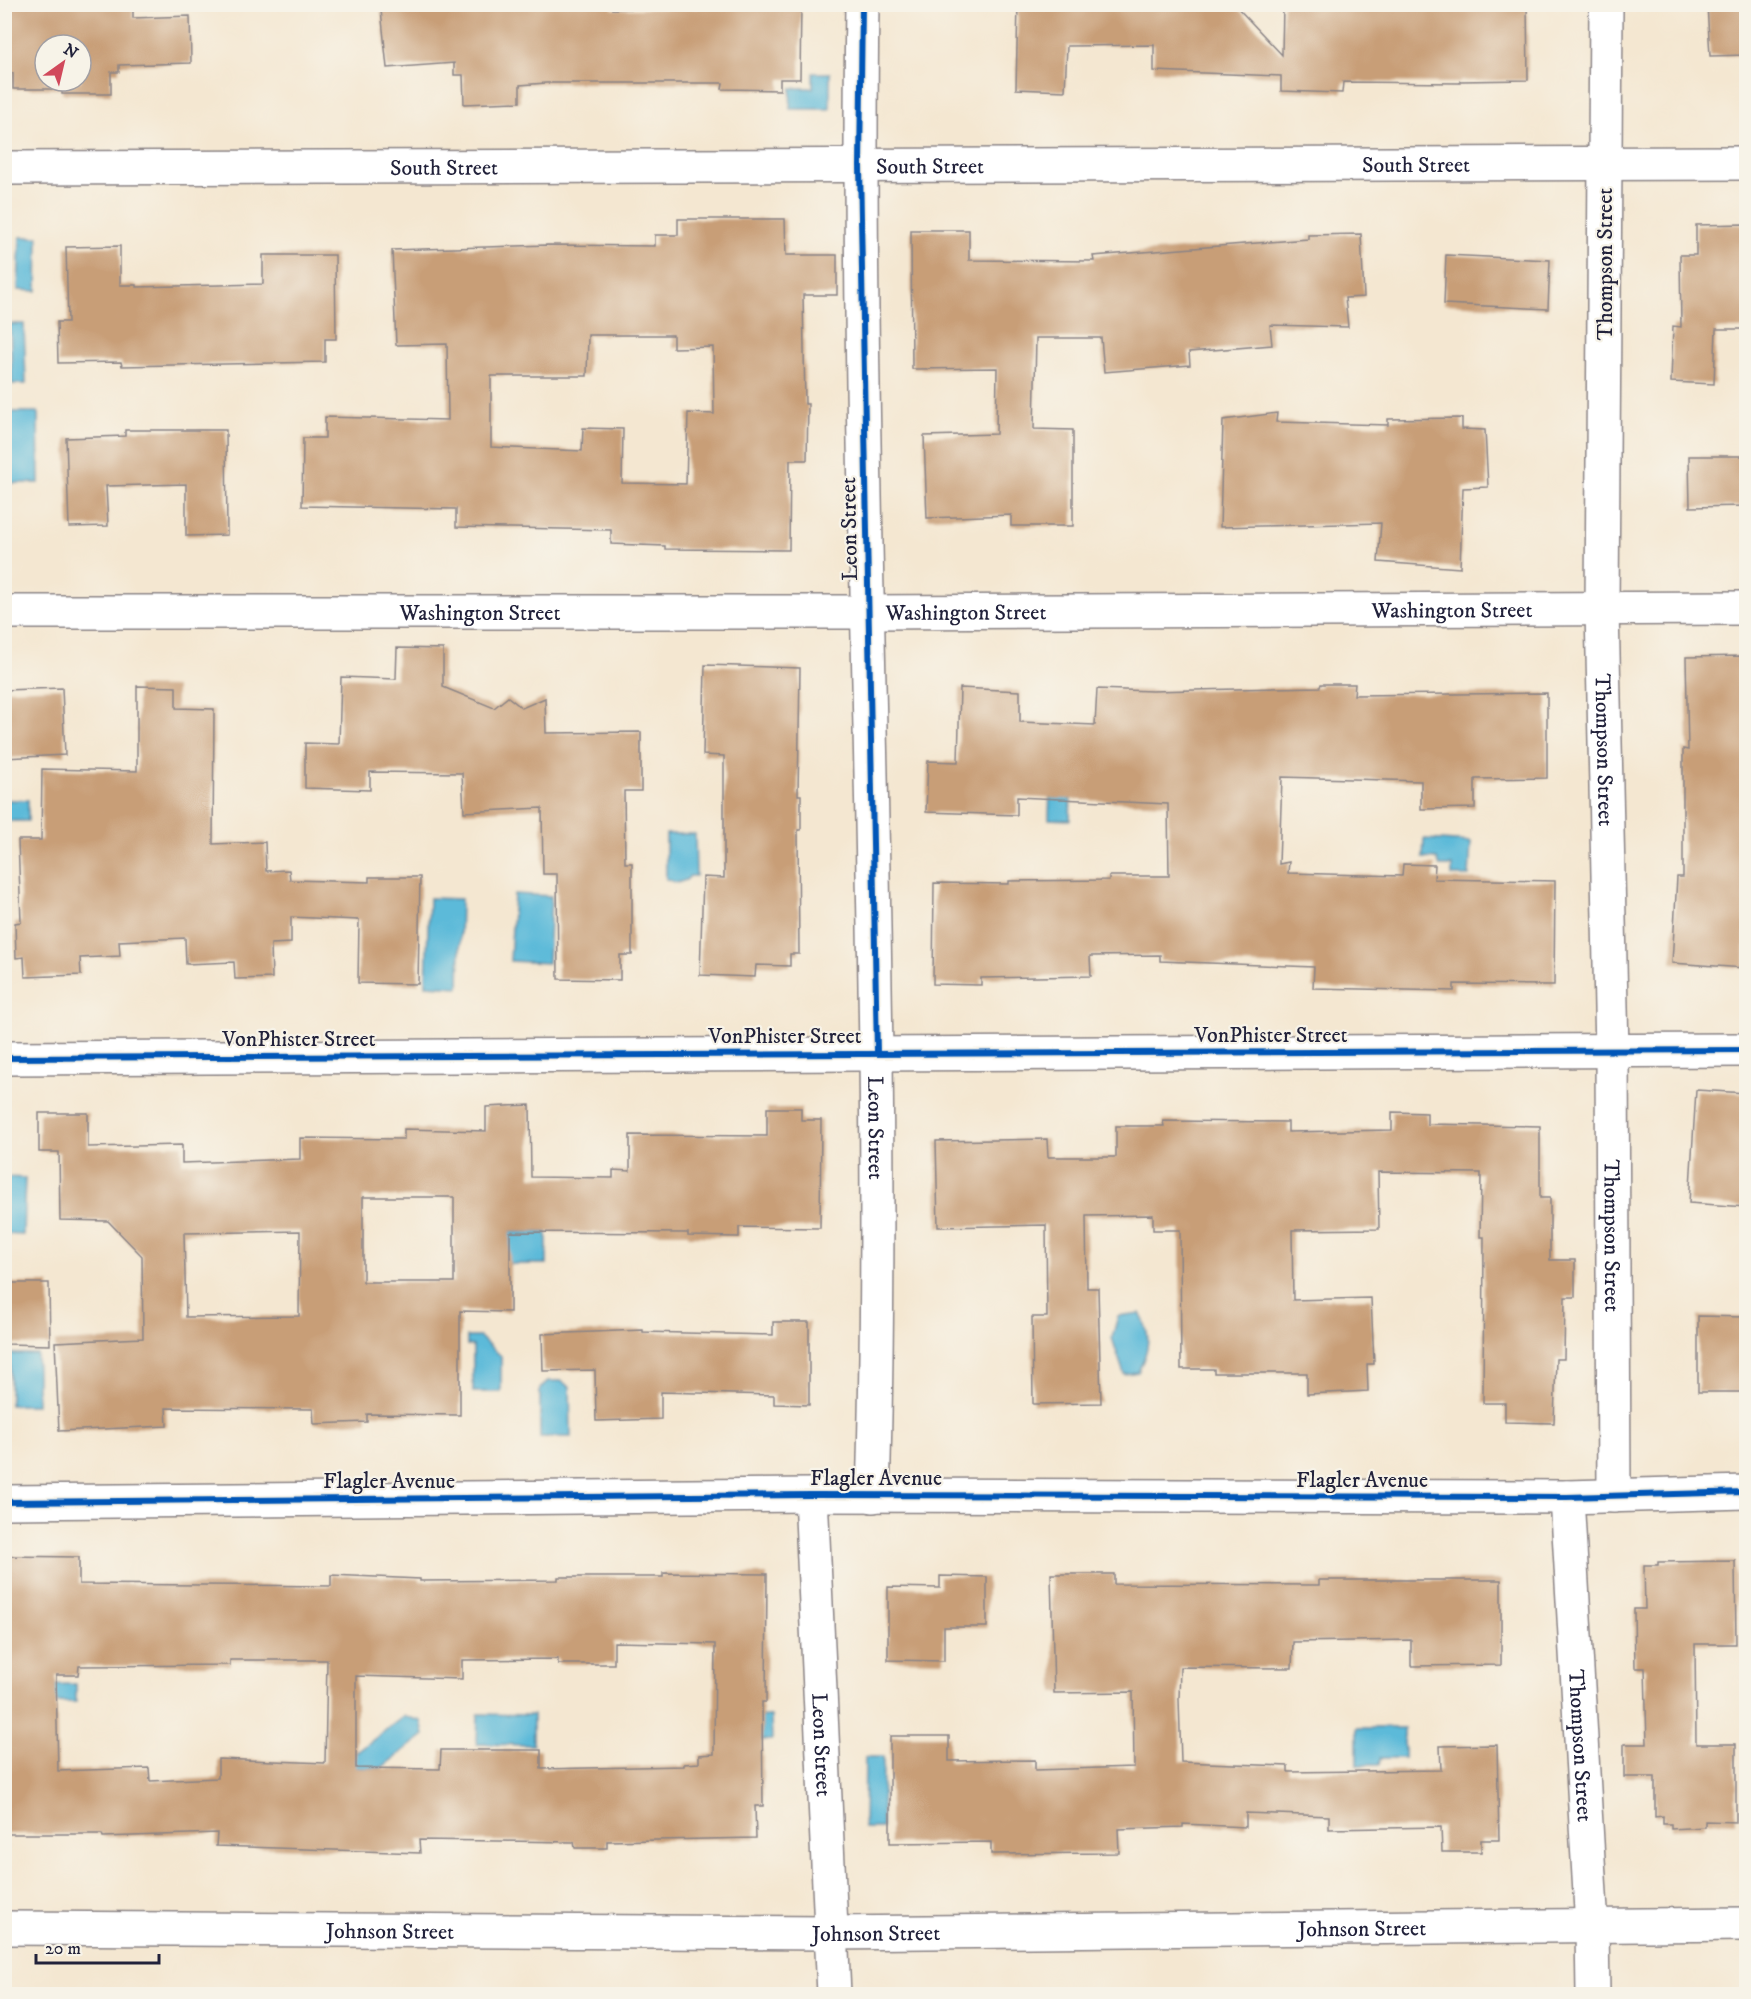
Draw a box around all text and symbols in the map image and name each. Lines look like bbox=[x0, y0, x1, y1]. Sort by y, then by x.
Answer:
north arrow bbox=[33, 33, 93, 93]
text: N bbox=[60, 39, 82, 63]
street label: South Street bbox=[1362, 152, 1470, 179]
street label: South Street bbox=[876, 153, 984, 180]
street label: South Street bbox=[390, 155, 498, 182]
street label: Thompson Street bbox=[1592, 188, 1619, 340]
street label: Leon Street bbox=[835, 477, 864, 581]
street label: Washington Street bbox=[1370, 597, 1533, 625]
street label: Washington Street bbox=[884, 599, 1047, 627]
street label: Washington Street bbox=[398, 600, 561, 627]
street label: Thompson Street bbox=[1588, 673, 1619, 827]
street label: VonPhister Street bbox=[1193, 1022, 1348, 1049]
street label: VonPhister Street bbox=[707, 1023, 862, 1050]
street label: VonPhister Street bbox=[221, 1026, 376, 1053]
street label: Leon Street bbox=[861, 1076, 889, 1180]
street label: Thompson Street bbox=[1597, 1159, 1625, 1312]
street label: Flagler Avenue bbox=[810, 1465, 942, 1492]
street label: Flagler Avenue bbox=[1296, 1467, 1428, 1494]
street label: Flagler Avenue bbox=[323, 1468, 455, 1495]
street label: Thompson Street bbox=[1562, 1669, 1598, 1823]
street label: Leon Street bbox=[805, 1692, 837, 1797]
street label: Johnson Street bbox=[1296, 1915, 1426, 1943]
street label: Johnson Street bbox=[324, 1918, 454, 1946]
street label: Johnson Street bbox=[810, 1920, 940, 1948]
scale bar bbox=[36, 1927, 159, 1965]
text: 20 m bbox=[45, 1938, 81, 1960]

